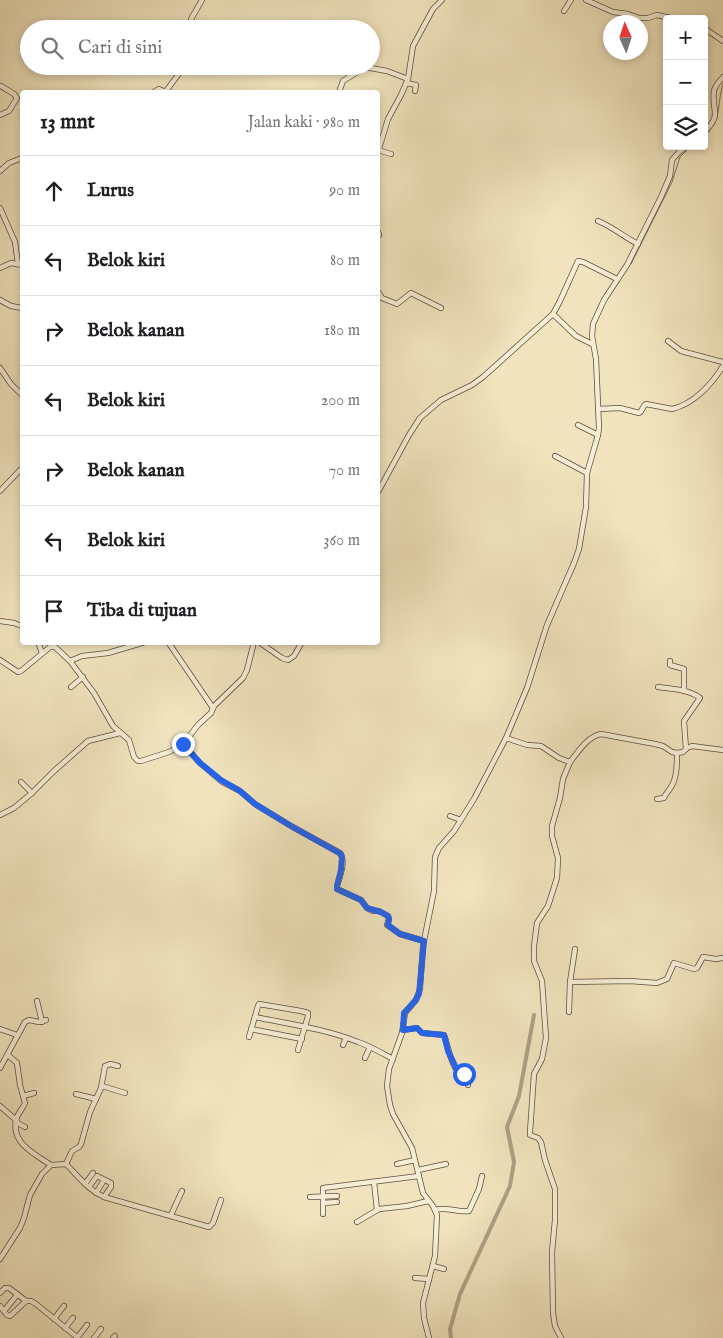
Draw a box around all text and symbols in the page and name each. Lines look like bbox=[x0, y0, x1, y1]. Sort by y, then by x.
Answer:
north arrow bbox=[603, 15, 648, 60]
map controls bbox=[663, 15, 708, 150]
button: + bbox=[663, 15, 708, 60]
search box bbox=[20, 20, 380, 75]
icon: search bbox=[38, 34, 66, 62]
text: Cari di sini bbox=[78, 36, 162, 60]
button: − bbox=[663, 60, 708, 105]
button: layers bbox=[663, 105, 708, 150]
text: 13 mnt bbox=[40, 109, 95, 136]
text: Jalan kaki · 980 m bbox=[248, 113, 360, 133]
icon: ahead bbox=[40, 177, 68, 205]
text: Lurus bbox=[87, 179, 134, 203]
text: 90 m bbox=[329, 181, 360, 201]
icon: left bbox=[40, 247, 68, 275]
text: Belok kiri bbox=[87, 249, 165, 273]
text: 80 m bbox=[330, 251, 360, 271]
icon: right bbox=[40, 317, 68, 345]
text: Belok kanan bbox=[87, 319, 185, 343]
text: 180 m bbox=[324, 321, 360, 341]
icon: left bbox=[40, 387, 68, 415]
text: Belok kiri bbox=[87, 389, 165, 413]
text: 200 m bbox=[321, 391, 360, 411]
icon: right bbox=[40, 457, 68, 485]
text: Belok kanan bbox=[87, 459, 185, 483]
text: 70 m bbox=[329, 461, 360, 481]
icon: left bbox=[40, 527, 68, 555]
text: Belok kiri bbox=[87, 529, 165, 553]
text: 360 m bbox=[324, 531, 360, 551]
icon: arrive bbox=[40, 597, 68, 625]
text: Tiba di tujuan bbox=[87, 599, 197, 623]
route end bbox=[172, 733, 195, 756]
route start bbox=[453, 1063, 476, 1086]

